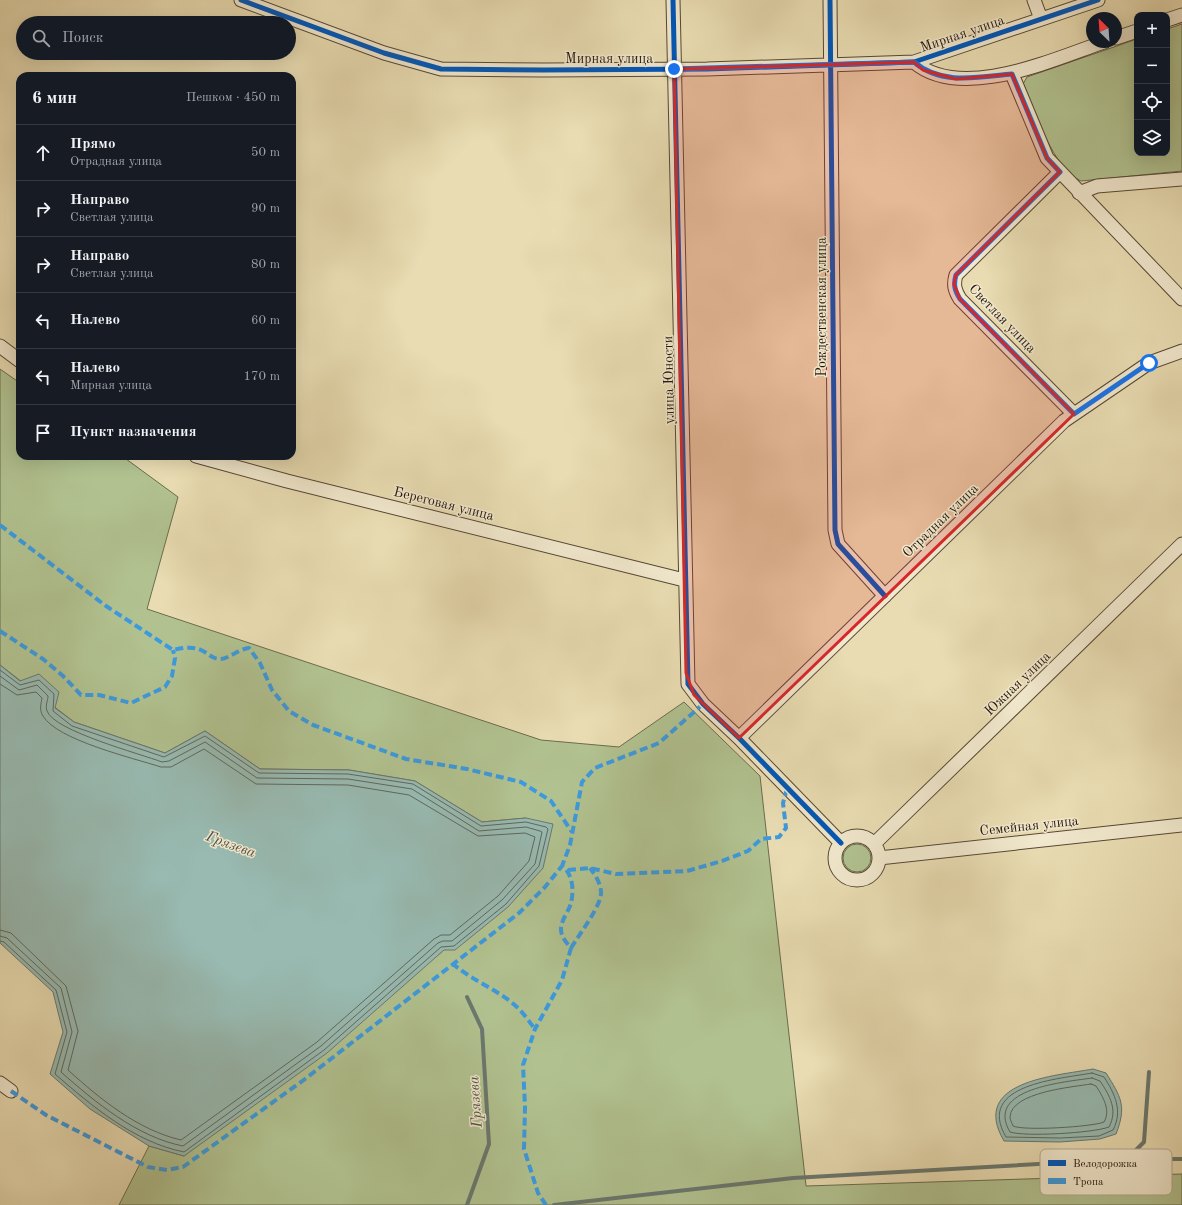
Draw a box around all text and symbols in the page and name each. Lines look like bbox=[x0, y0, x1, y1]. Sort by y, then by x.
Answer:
north arrow bbox=[1086, 12, 1122, 48]
map controls bbox=[1134, 12, 1170, 156]
button: + bbox=[1134, 12, 1170, 48]
street label: Мирная улица bbox=[918, 13, 1006, 55]
search box bbox=[16, 16, 296, 60]
icon: search bbox=[30, 27, 52, 49]
text: Поиск bbox=[62, 31, 103, 46]
button: − bbox=[1134, 48, 1170, 84]
street label: Мирная улица bbox=[565, 52, 653, 66]
route end bbox=[665, 60, 683, 78]
button: locate bbox=[1134, 84, 1170, 120]
text: 6 мин bbox=[32, 90, 77, 107]
text: Пешком · 450 m bbox=[186, 91, 280, 104]
button: layers bbox=[1134, 120, 1170, 156]
text: Прямо bbox=[70, 137, 116, 152]
icon: ahead bbox=[32, 142, 54, 164]
text: 50 m bbox=[251, 146, 280, 159]
text: Отрадная улица bbox=[70, 155, 162, 168]
text: Направо bbox=[70, 193, 129, 208]
icon: right bbox=[32, 198, 54, 220]
text: 90 m bbox=[251, 202, 280, 215]
text: Светлая улица bbox=[70, 211, 154, 224]
street label: Рождественская улица bbox=[815, 237, 829, 377]
text: Направо bbox=[70, 249, 129, 264]
icon: right bbox=[32, 254, 54, 276]
text: 80 m bbox=[251, 258, 280, 271]
text: Светлая улица bbox=[70, 267, 154, 280]
street label: Светлая улица bbox=[966, 281, 1039, 356]
icon: left bbox=[32, 310, 54, 332]
text: Налево bbox=[70, 313, 120, 328]
text: 60 m bbox=[251, 314, 280, 327]
street label: улица Юности bbox=[661, 336, 677, 424]
route start bbox=[1140, 354, 1158, 372]
text: Налево bbox=[70, 361, 120, 376]
icon: left bbox=[32, 366, 54, 388]
text: 170 m bbox=[243, 370, 280, 383]
text: Мирная улица bbox=[70, 379, 152, 392]
icon: arrive bbox=[32, 422, 54, 444]
text: Пункт назначения bbox=[70, 425, 197, 440]
street label: Отрадная улица bbox=[900, 481, 981, 560]
street label: Береговая улица bbox=[392, 485, 496, 523]
street label: Южная улица bbox=[982, 649, 1053, 719]
street label: Семейная улица bbox=[979, 814, 1079, 838]
water label: Грязева bbox=[203, 829, 257, 861]
water label: Грязева bbox=[467, 1075, 486, 1129]
legend bbox=[1040, 1149, 1172, 1195]
text: Велодорожка bbox=[1073, 1159, 1138, 1170]
text: Тропа bbox=[1073, 1177, 1104, 1188]

